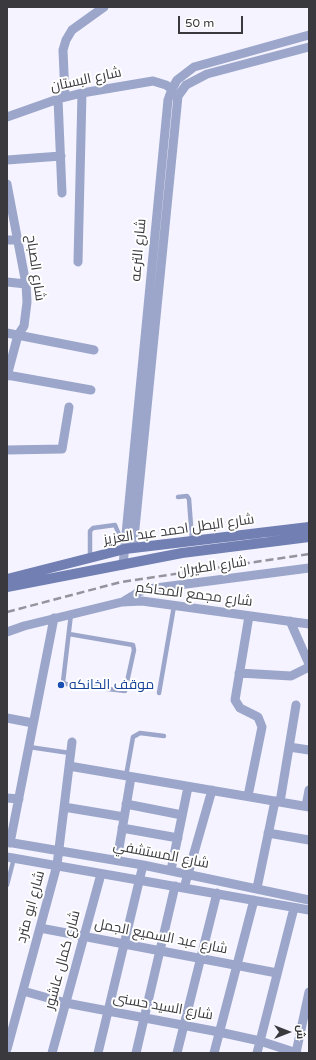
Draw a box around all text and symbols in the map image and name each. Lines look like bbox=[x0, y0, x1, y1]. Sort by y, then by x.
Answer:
scale bar bbox=[180, 8, 245, 34]
text: 50 m bbox=[185, 16, 214, 30]
street label: شارع البستان bbox=[49, 64, 123, 96]
street label: شارع الترعه bbox=[128, 218, 150, 282]
street label: شارع الصباح bbox=[22, 234, 48, 302]
street label: شارع البطل احمد عبد العزيز bbox=[103, 511, 255, 549]
street label: شارع الطيران bbox=[176, 554, 248, 580]
street label: شارع مجمع المحاكم bbox=[135, 579, 253, 611]
place label: موقف الخانكه bbox=[69, 677, 154, 693]
marker: موقف الخانكه bbox=[56, 680, 66, 690]
street label: شارع المستشفي bbox=[112, 837, 210, 873]
street label: شارع ابو مترد bbox=[13, 869, 49, 945]
street label: شارع كمال عاشور bbox=[42, 909, 84, 1011]
street label: شارع عبد السميع الجمل bbox=[93, 916, 229, 958]
street label: شارع السيد حسنى bbox=[112, 990, 214, 1024]
north arrow bbox=[268, 1012, 308, 1052]
text: ش bbox=[294, 1025, 307, 1039]

